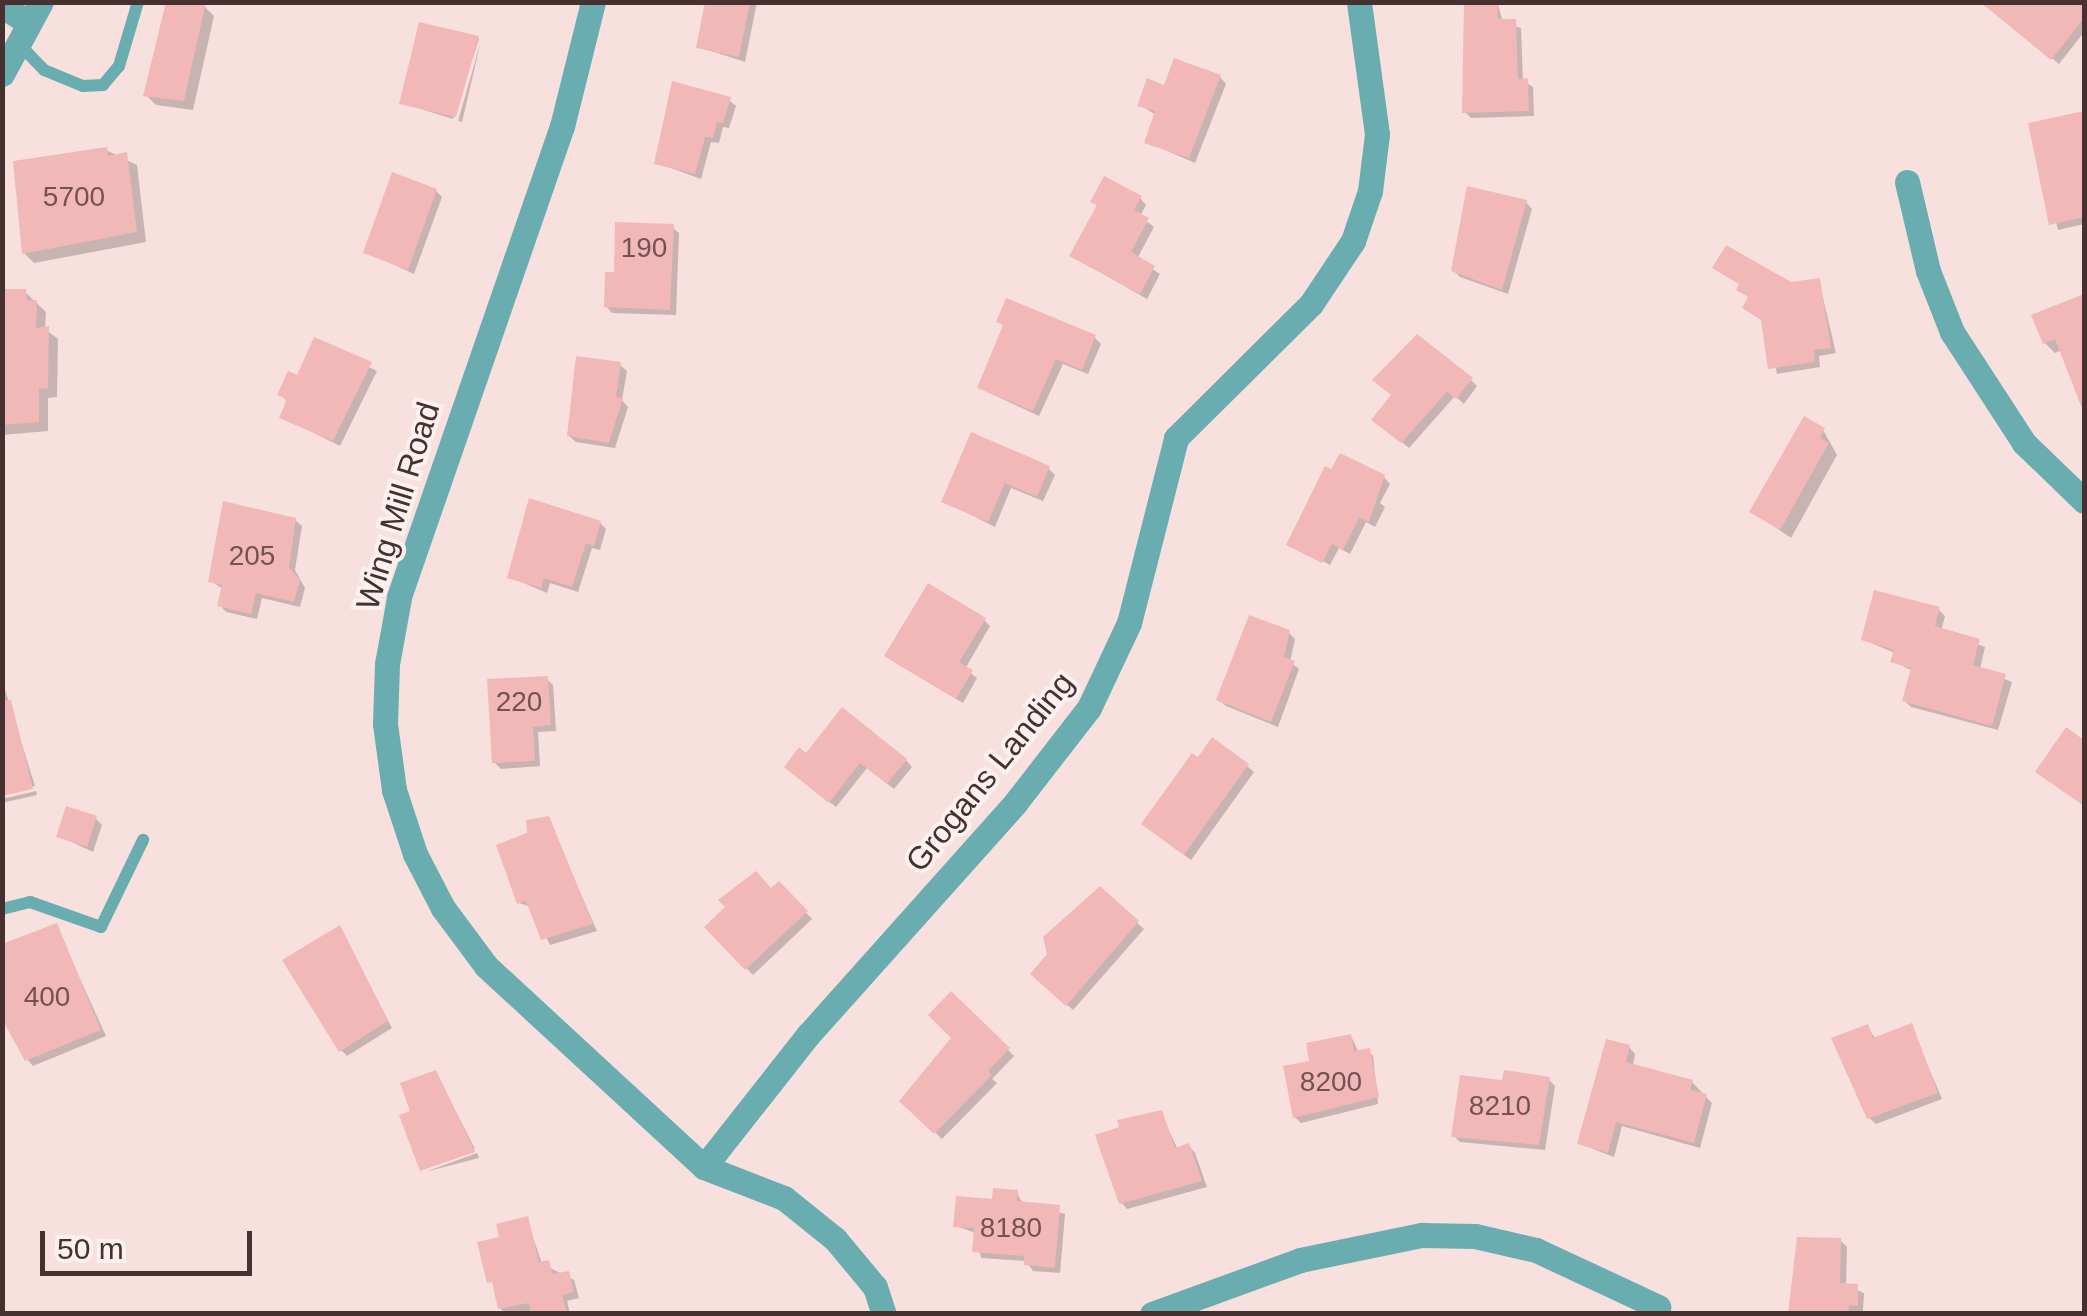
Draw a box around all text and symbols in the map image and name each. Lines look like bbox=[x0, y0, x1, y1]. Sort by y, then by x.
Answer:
house number: 5700 bbox=[43, 180, 105, 214]
house number: 190 bbox=[621, 231, 667, 265]
street label: Wing Mill Road bbox=[348, 398, 448, 614]
house number: 205 bbox=[229, 539, 275, 573]
street label: Grogans Landing bbox=[898, 665, 1082, 879]
house number: 220 bbox=[496, 685, 542, 719]
house number: 400 bbox=[24, 980, 70, 1014]
house number: 8200 bbox=[1300, 1065, 1362, 1099]
house number: 8210 bbox=[1469, 1089, 1531, 1123]
scale bar bbox=[45, 1211, 258, 1273]
house number: 8180 bbox=[980, 1211, 1042, 1245]
text: 50 m bbox=[57, 1232, 124, 1265]

